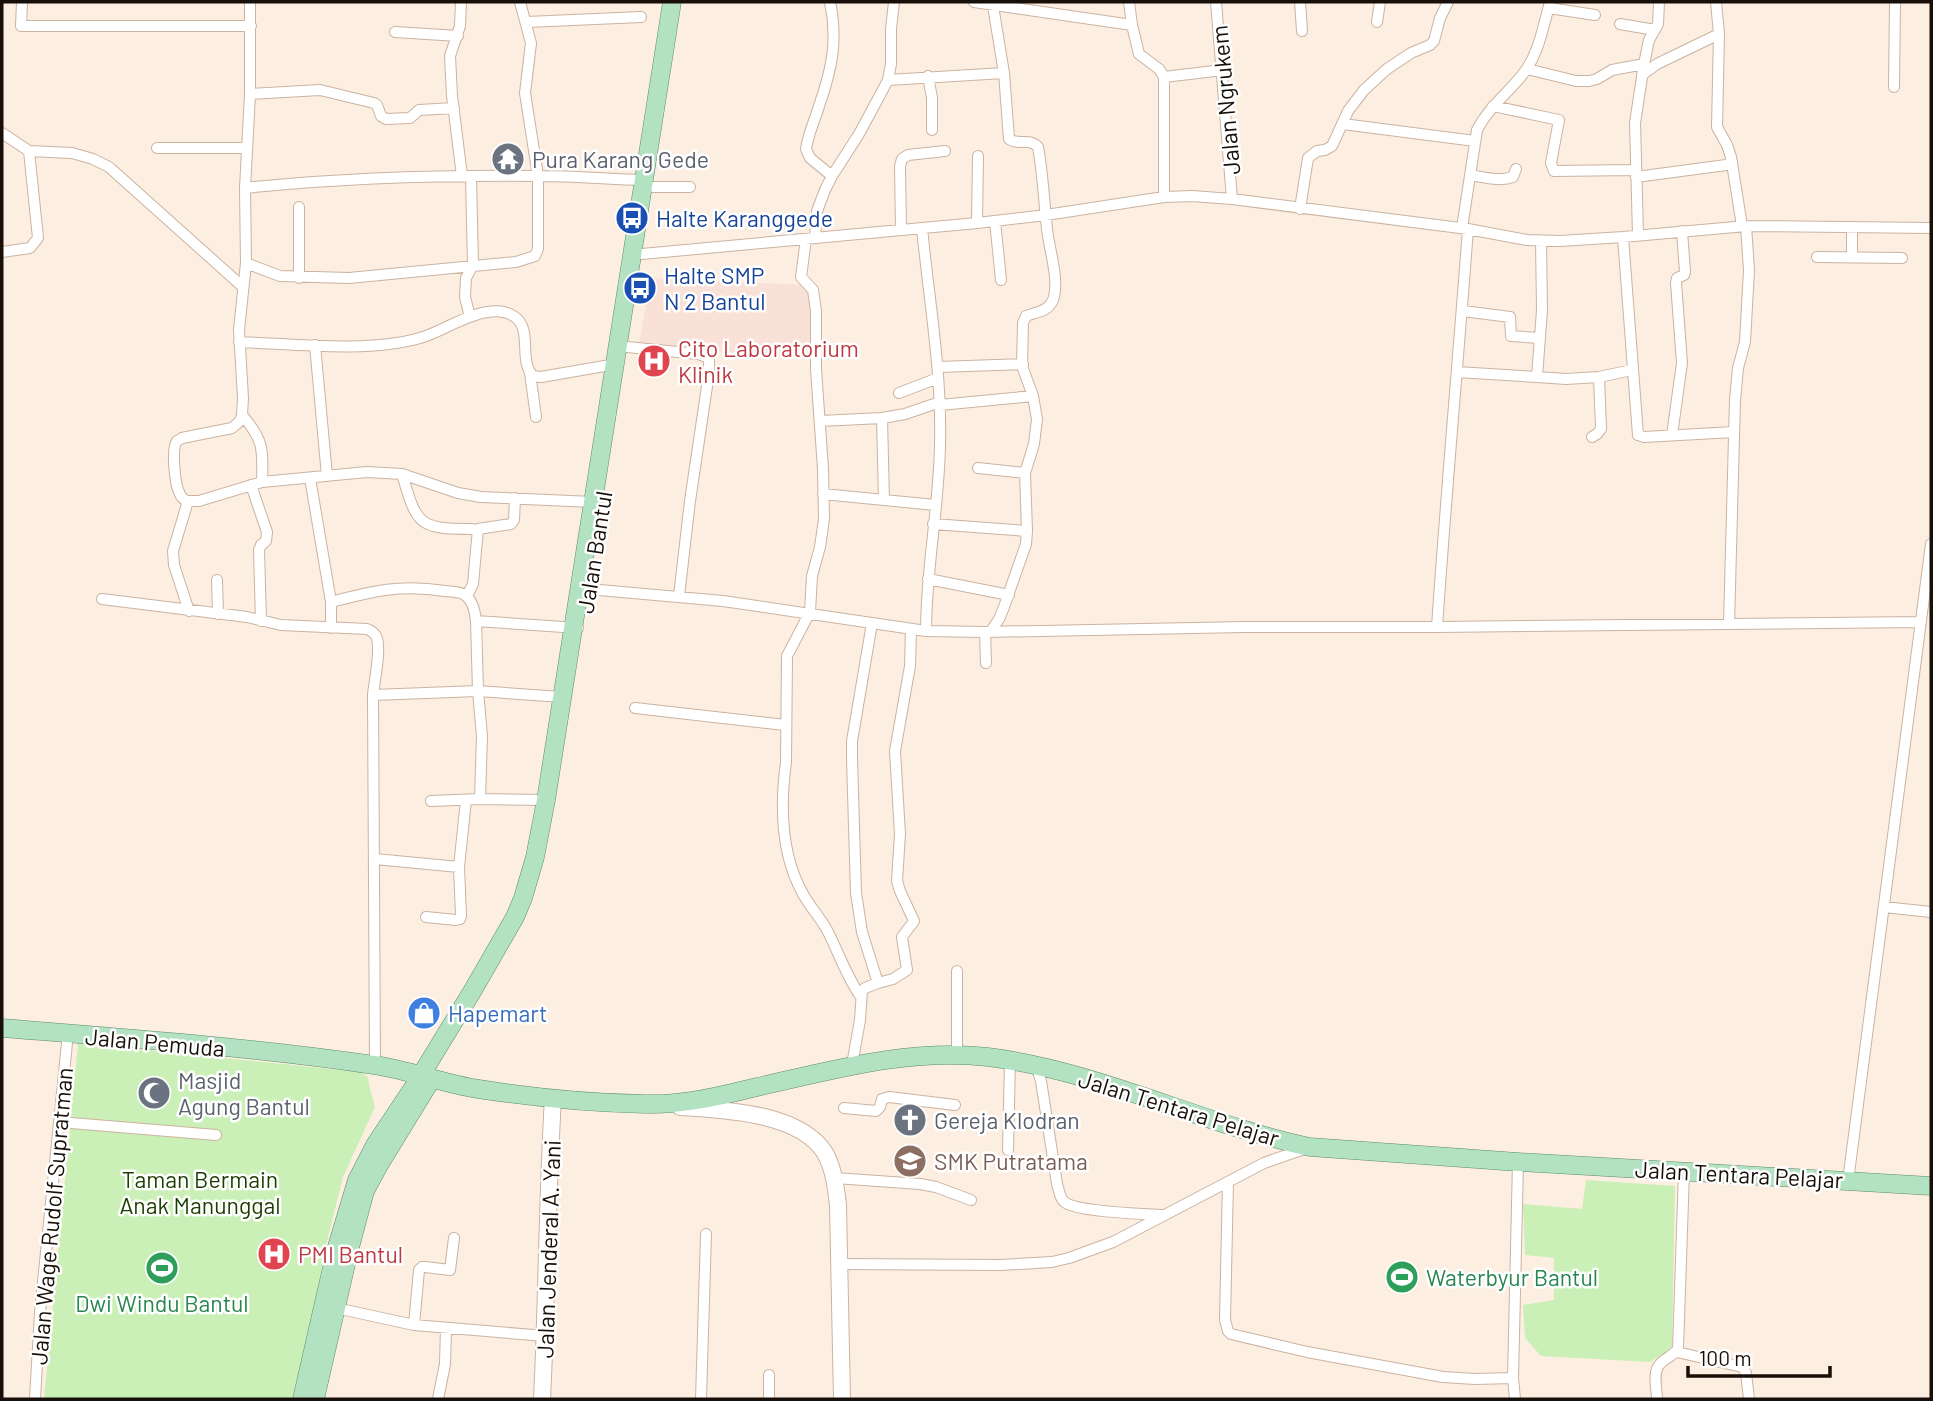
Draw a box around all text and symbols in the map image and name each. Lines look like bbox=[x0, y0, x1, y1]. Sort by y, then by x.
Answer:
street label: Jalan Ngrukem bbox=[1205, 24, 1245, 176]
temple icon: Pura Karang Gede bbox=[489, 140, 527, 178]
place label: Pura Karang Gede bbox=[532, 145, 709, 173]
bus stop icon: Halte Karanggede bbox=[613, 199, 651, 237]
place label: Halte Karanggede bbox=[656, 204, 833, 232]
place label: Halte SMP N 2 Bantul bbox=[664, 261, 766, 315]
bus stop icon: Halte SMP N 2 Bantul bbox=[621, 269, 659, 307]
place label: Cito Laboratorium Klinik bbox=[678, 334, 859, 388]
hospital icon: Cito Laboratorium Klinik bbox=[635, 342, 673, 380]
street label: Jalan Bantul bbox=[571, 489, 617, 615]
shop icon: Hapemart bbox=[405, 994, 443, 1032]
place label: Hapemart bbox=[448, 999, 547, 1027]
street label: Jalan Pemuda bbox=[84, 1022, 226, 1062]
street label: Jalan Tentara Pelajar bbox=[1075, 1064, 1283, 1152]
street label: Jalan Wage Rudolf Supratman bbox=[24, 1066, 78, 1366]
place label: Masjid Agung Bantul bbox=[178, 1066, 310, 1120]
mosque icon: Masjid Agung Bantul bbox=[135, 1074, 173, 1112]
church icon: Gereja Klodran bbox=[891, 1101, 929, 1139]
place label: Gereja Klodran bbox=[934, 1106, 1080, 1134]
street label: Jalan Jenderal A. Yani bbox=[530, 1139, 566, 1359]
school or university icon: SMK Putratama bbox=[891, 1142, 929, 1180]
place label: SMK Putratama bbox=[934, 1147, 1088, 1175]
street label: Jalan Tentara Pelajar bbox=[1634, 1155, 1844, 1193]
park label: Taman Bermain Anak Manunggal bbox=[119, 1165, 281, 1219]
hospital icon: PMI Bantul bbox=[255, 1235, 293, 1273]
place label: PMI Bantul bbox=[298, 1240, 403, 1268]
sports icon: Dwi Windu Bantul bbox=[143, 1249, 181, 1287]
sports icon: Waterbyur Bantul bbox=[1383, 1258, 1421, 1296]
place label: Waterbyur Bantul bbox=[1426, 1263, 1598, 1291]
place label: Dwi Windu Bantul bbox=[75, 1289, 249, 1317]
scale bar bbox=[1688, 1334, 1830, 1378]
text: 100 m bbox=[1699, 1345, 1752, 1370]

